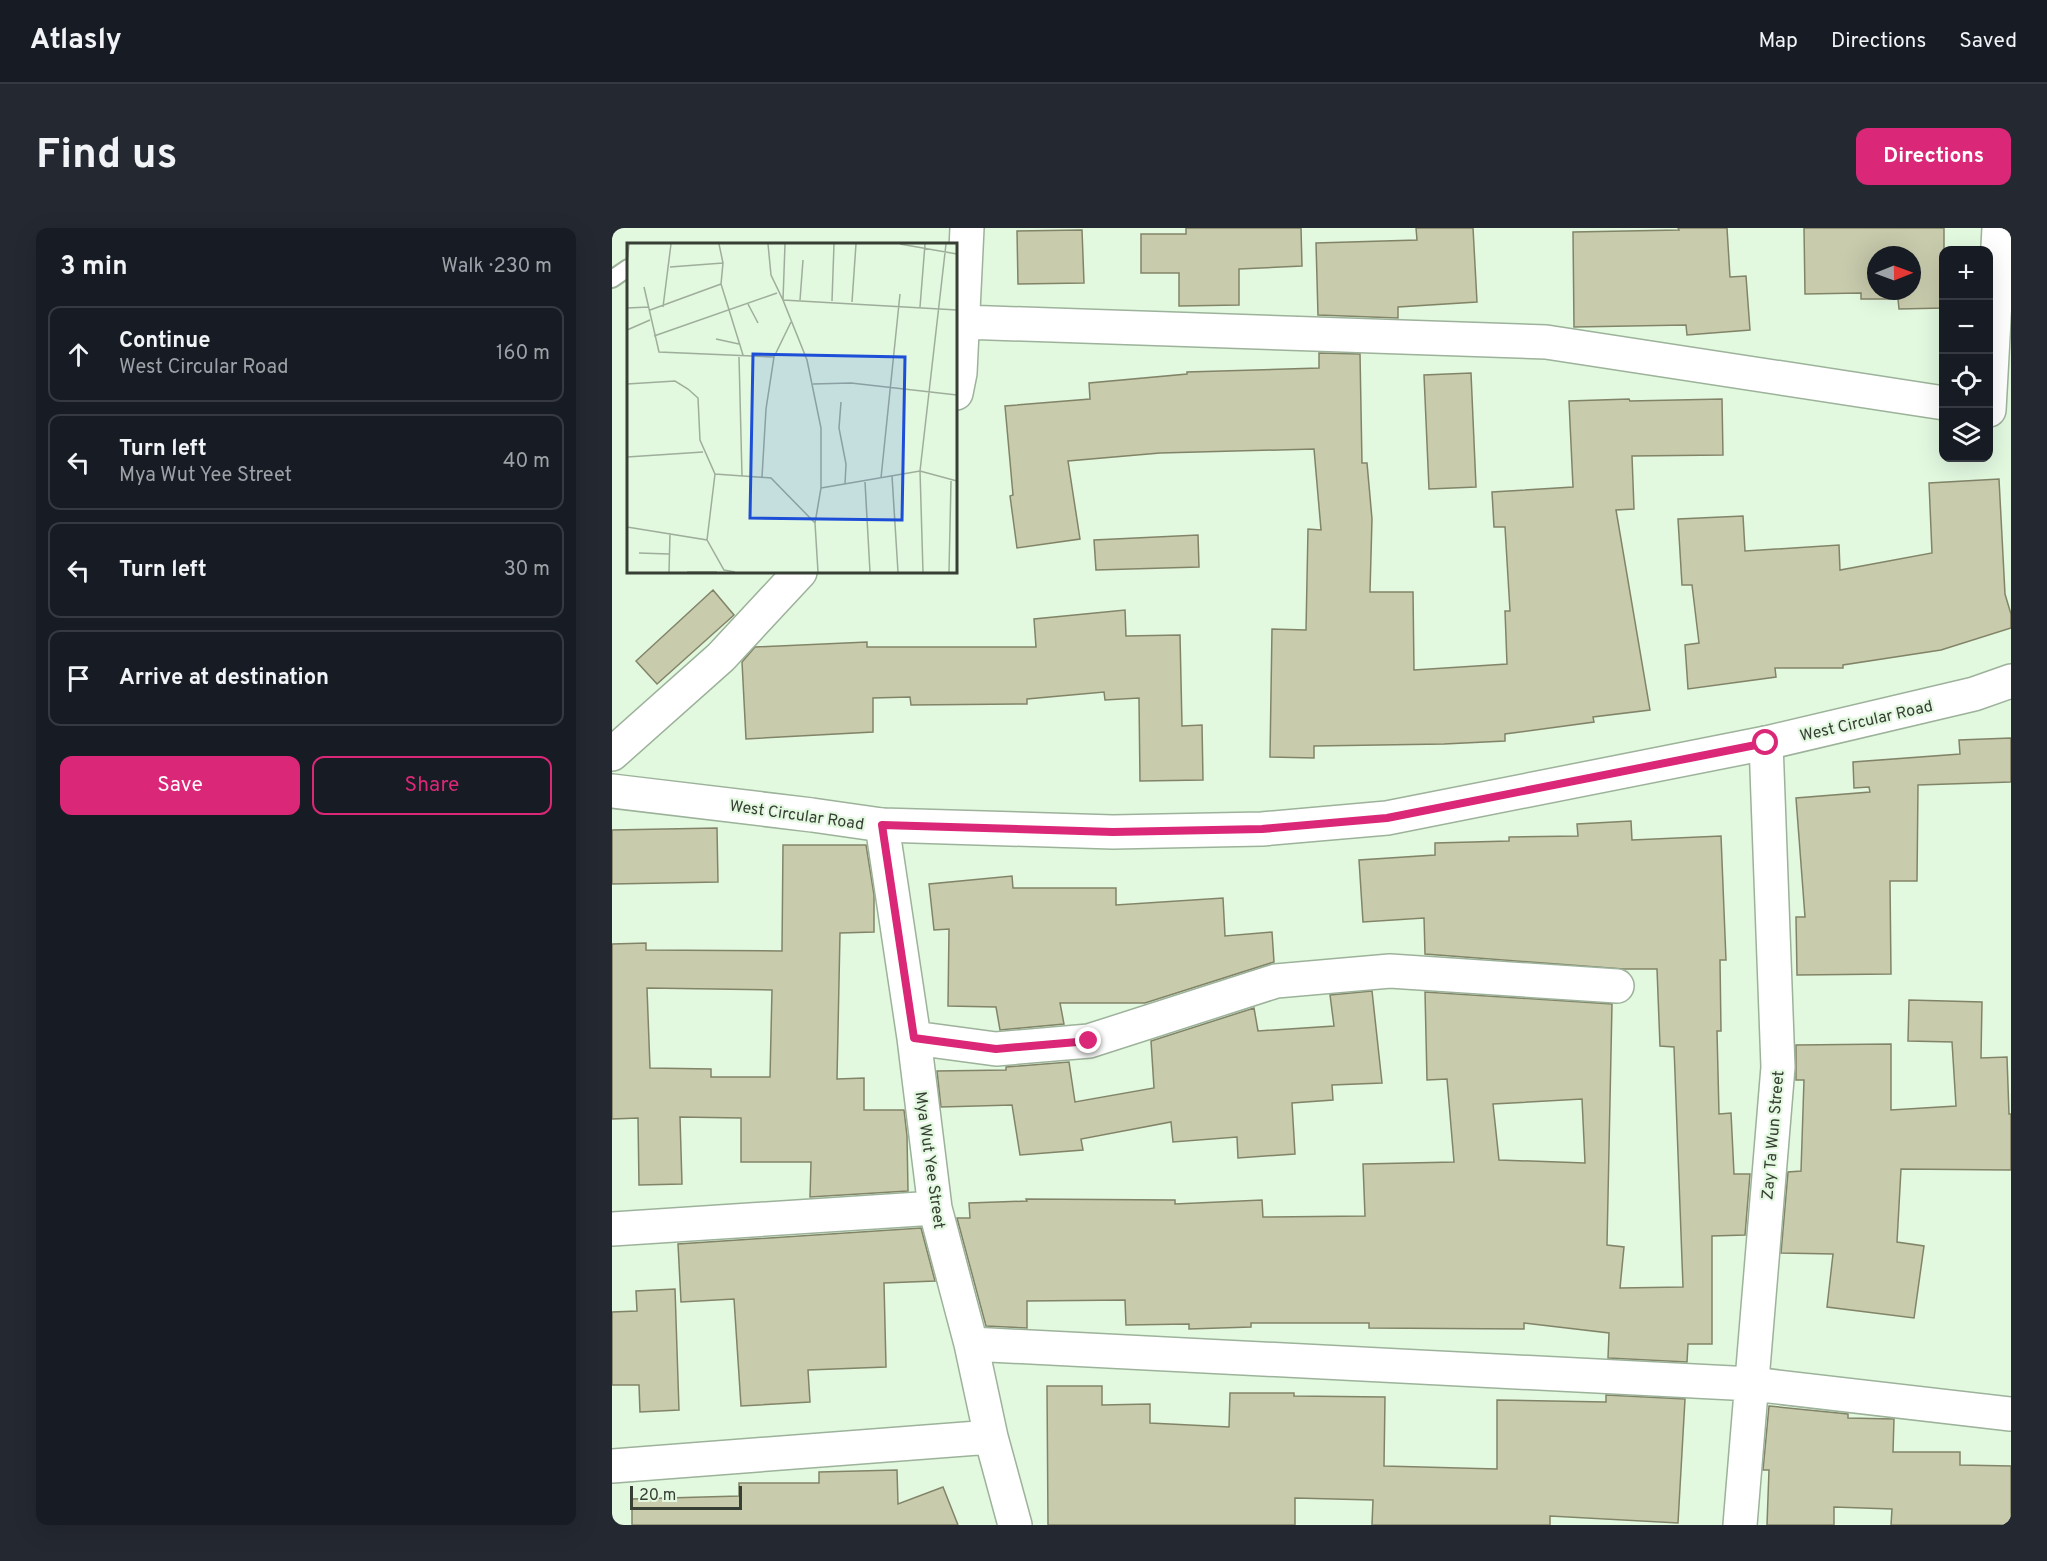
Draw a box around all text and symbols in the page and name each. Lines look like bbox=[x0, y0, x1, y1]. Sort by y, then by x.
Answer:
text: Atlasly bbox=[30, 23, 122, 59]
text: Map bbox=[1758, 28, 1798, 55]
text: Directions bbox=[1831, 28, 1926, 55]
text: Saved bbox=[1959, 28, 2017, 55]
button: Directions bbox=[1856, 128, 2011, 185]
text: Find us bbox=[36, 130, 177, 183]
inset map bbox=[627, 243, 957, 573]
north arrow bbox=[1867, 246, 1921, 300]
map controls bbox=[1939, 246, 1993, 462]
button: + bbox=[1939, 246, 1993, 300]
text: 3 min bbox=[60, 251, 128, 284]
text: Walk · 230 m bbox=[441, 254, 552, 280]
button: − bbox=[1939, 300, 1993, 354]
text: Continue bbox=[119, 328, 210, 355]
icon: ahead bbox=[62, 338, 95, 371]
text: 160 m bbox=[496, 341, 550, 367]
button: locate bbox=[1939, 354, 1993, 408]
text: West Circular Road bbox=[119, 355, 289, 381]
button: layers bbox=[1939, 408, 1993, 462]
text: Turn left bbox=[119, 436, 207, 463]
icon: left bbox=[62, 446, 95, 479]
text: 40 m bbox=[503, 449, 550, 475]
text: Mya Wut Yee Street bbox=[119, 463, 292, 489]
icon: left bbox=[62, 554, 95, 587]
text: Turn left bbox=[119, 557, 207, 584]
text: 30 m bbox=[504, 557, 550, 583]
icon: arrive bbox=[62, 662, 95, 695]
text: Arrive at destination bbox=[119, 665, 329, 692]
street label: West Circular Road bbox=[1798, 697, 1935, 747]
route start bbox=[1752, 729, 1778, 755]
button: Save bbox=[60, 756, 300, 815]
button: Share bbox=[312, 756, 552, 815]
street label: West Circular Road bbox=[728, 797, 865, 835]
route end bbox=[1075, 1027, 1101, 1053]
street label: Zay Ta Wun Street bbox=[1758, 1070, 1790, 1201]
street label: Mya Wut Yee Street bbox=[909, 1090, 949, 1230]
scale bar bbox=[630, 1483, 742, 1510]
text: 20 m bbox=[639, 1486, 676, 1506]

